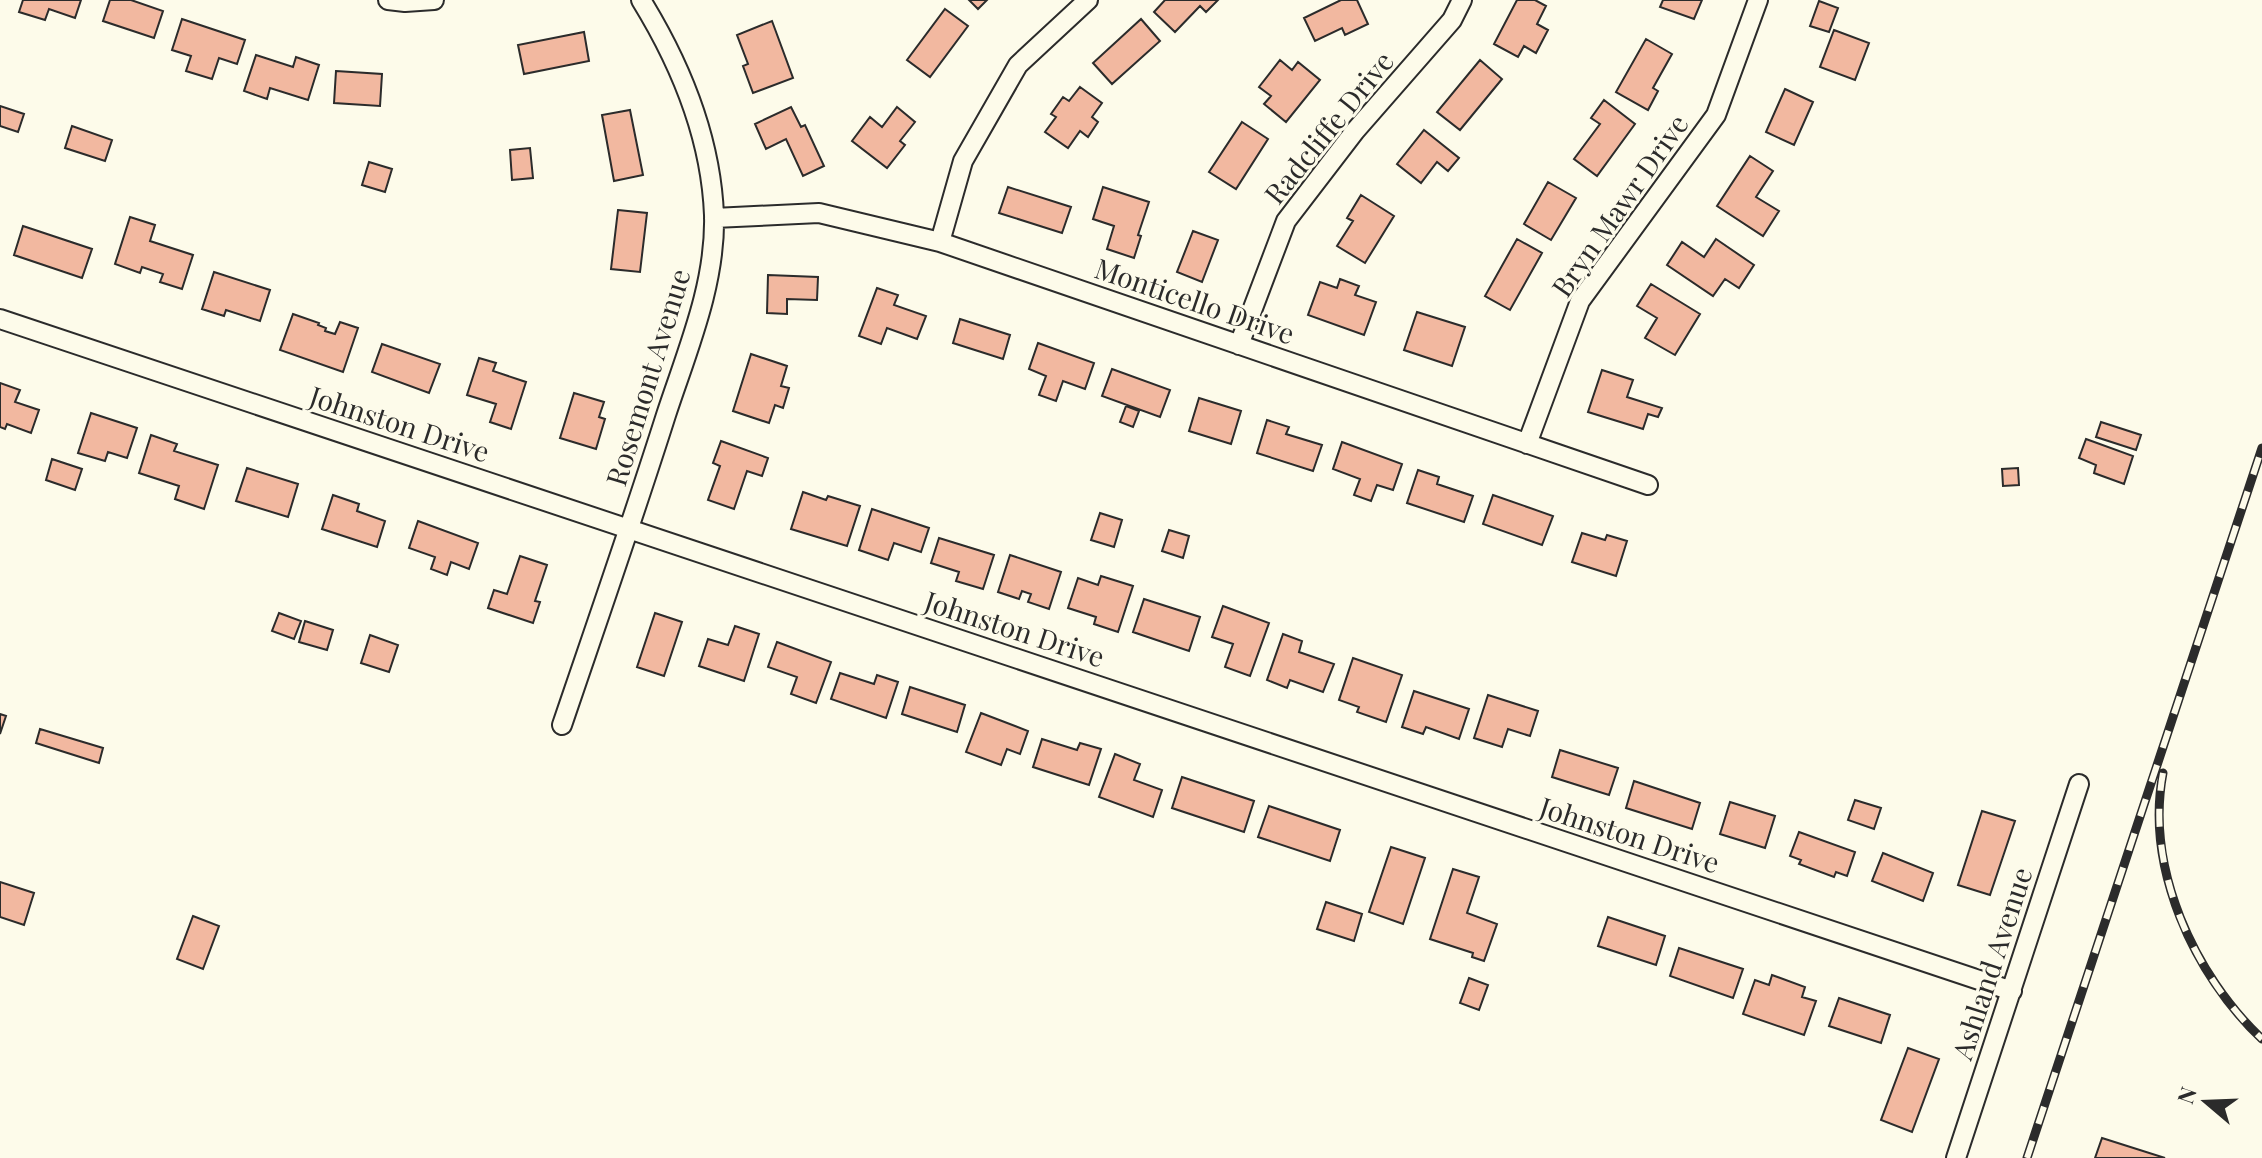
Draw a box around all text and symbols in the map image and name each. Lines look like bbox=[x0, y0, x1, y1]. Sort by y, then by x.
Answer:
street label: Radcliffe Drive bbox=[1255, 43, 1401, 211]
street label: Bryn Mawr Drive bbox=[1542, 107, 1696, 303]
street label: Monticello Drive bbox=[1090, 249, 1300, 351]
street label: Rosemont Avenue bbox=[596, 264, 698, 490]
street label: Johnston Drive bbox=[304, 376, 495, 469]
street label: Johnston Drive bbox=[919, 581, 1110, 674]
street label: Johnston Drive bbox=[1534, 787, 1725, 880]
street label: Ashland Avenue bbox=[1942, 862, 2039, 1065]
north arrow bbox=[2166, 1062, 2246, 1142]
text: N bbox=[2169, 1083, 2203, 1108]

